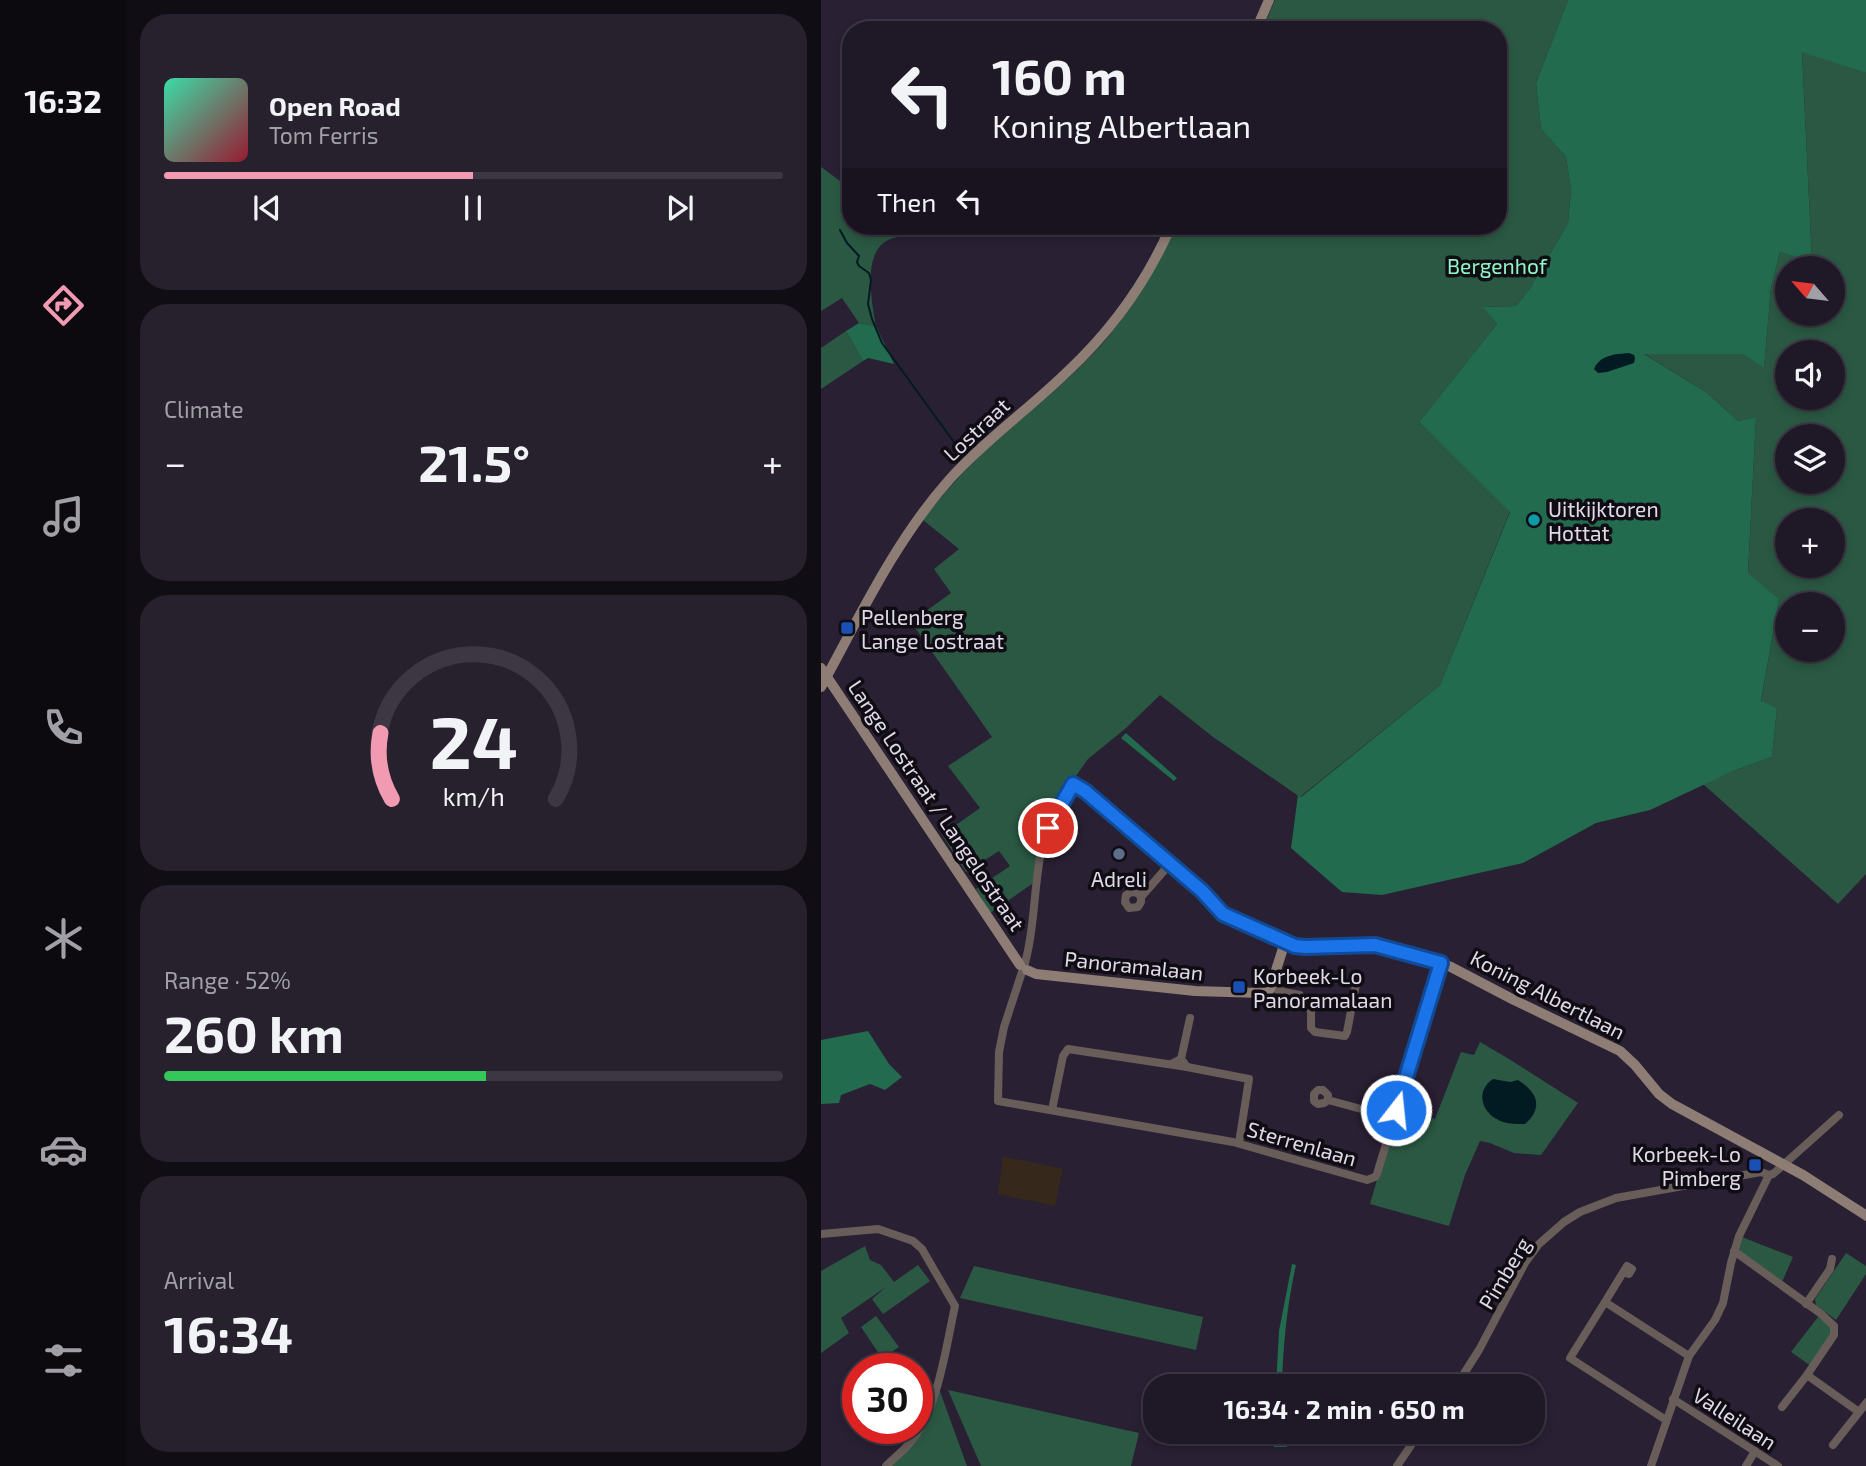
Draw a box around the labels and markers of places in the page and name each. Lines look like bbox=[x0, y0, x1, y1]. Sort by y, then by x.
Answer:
place label: Uitkijktoren Hottat bbox=[1548, 496, 1659, 545]
marker: Uitkijktoren Hottat bbox=[1526, 512, 1542, 528]
place label: Pellenberg Lange Lostraat bbox=[861, 604, 1004, 653]
marker: Pellenberg Lange Lostraat bbox=[839, 620, 855, 636]
pin bbox=[1018, 798, 1078, 858]
marker: Adreli bbox=[1111, 846, 1127, 862]
place label: Adreli bbox=[1091, 866, 1147, 891]
place label: Korbeek-Lo Panoramalaan bbox=[1253, 963, 1392, 1012]
marker: Korbeek-Lo Panoramalaan bbox=[1231, 979, 1247, 995]
place label: Korbeek-Lo Pimberg bbox=[1632, 1141, 1741, 1190]
marker: Korbeek-Lo Pimberg bbox=[1747, 1157, 1763, 1173]

